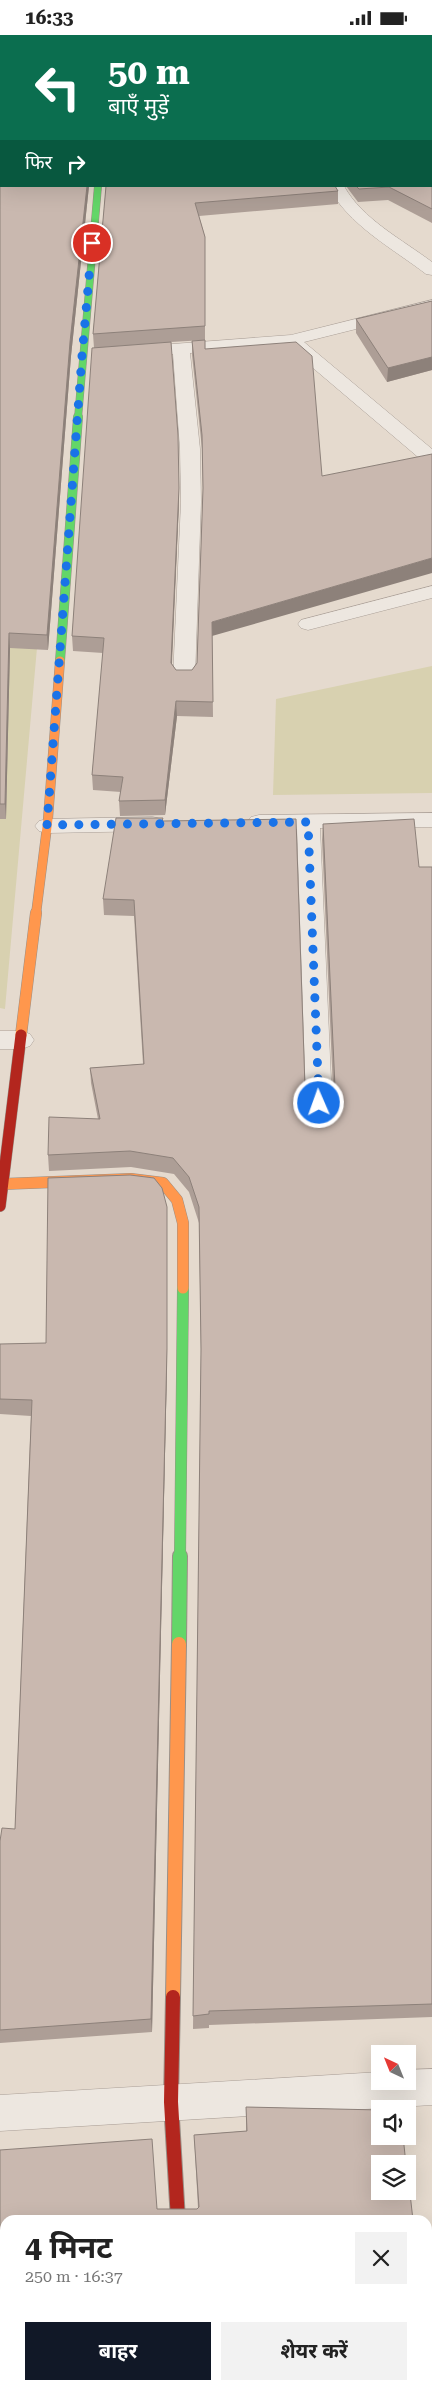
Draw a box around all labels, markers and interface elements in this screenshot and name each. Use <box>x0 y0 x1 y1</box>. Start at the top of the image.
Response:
text: 16:33 <box>25 6 74 29</box>
text: 50 m <box>108 52 190 93</box>
icon: left <box>25 55 90 120</box>
text: बाएँ मुड़ें <box>108 94 169 119</box>
icon: right <box>62 150 90 178</box>
text: फिर <box>25 151 52 174</box>
pin <box>71 222 113 264</box>
icon: arrive <box>78 229 106 257</box>
position arrow <box>292 1076 344 1128</box>
north arrow <box>371 2045 416 2090</box>
map controls <box>371 2045 416 2200</box>
button: sound <box>371 2100 416 2145</box>
button: layers <box>371 2155 416 2200</box>
text: 4 मिनट <box>25 2230 112 2265</box>
button: close <box>355 2232 407 2284</box>
text: 250 m · 16:37 <box>25 2267 123 2286</box>
button: बाहर <box>25 2322 211 2380</box>
button: शेयर करें <box>221 2322 407 2380</box>

